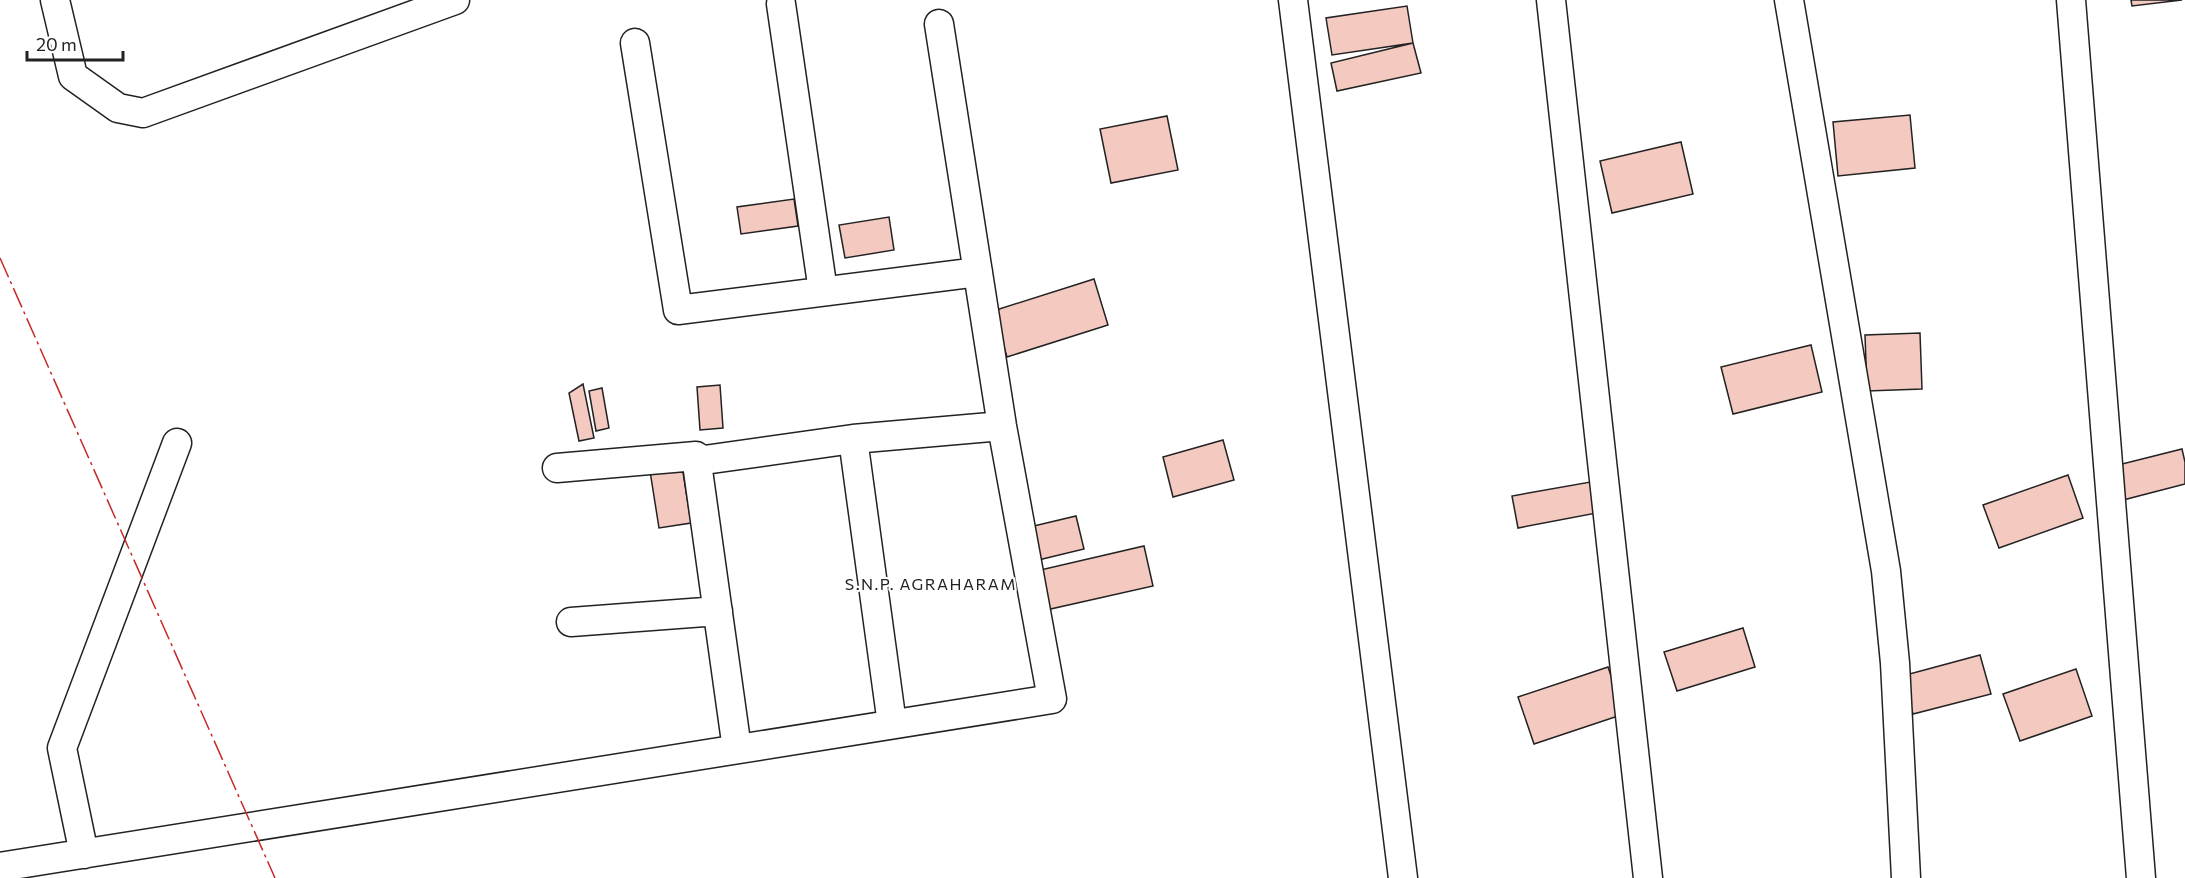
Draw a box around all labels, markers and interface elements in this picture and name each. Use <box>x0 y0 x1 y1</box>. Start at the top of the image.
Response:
scale bar <box>27 24 123 62</box>
text: 20 m <box>36 33 77 55</box>
district label: S.N.P. AGRAHARAM <box>845 574 1017 593</box>

